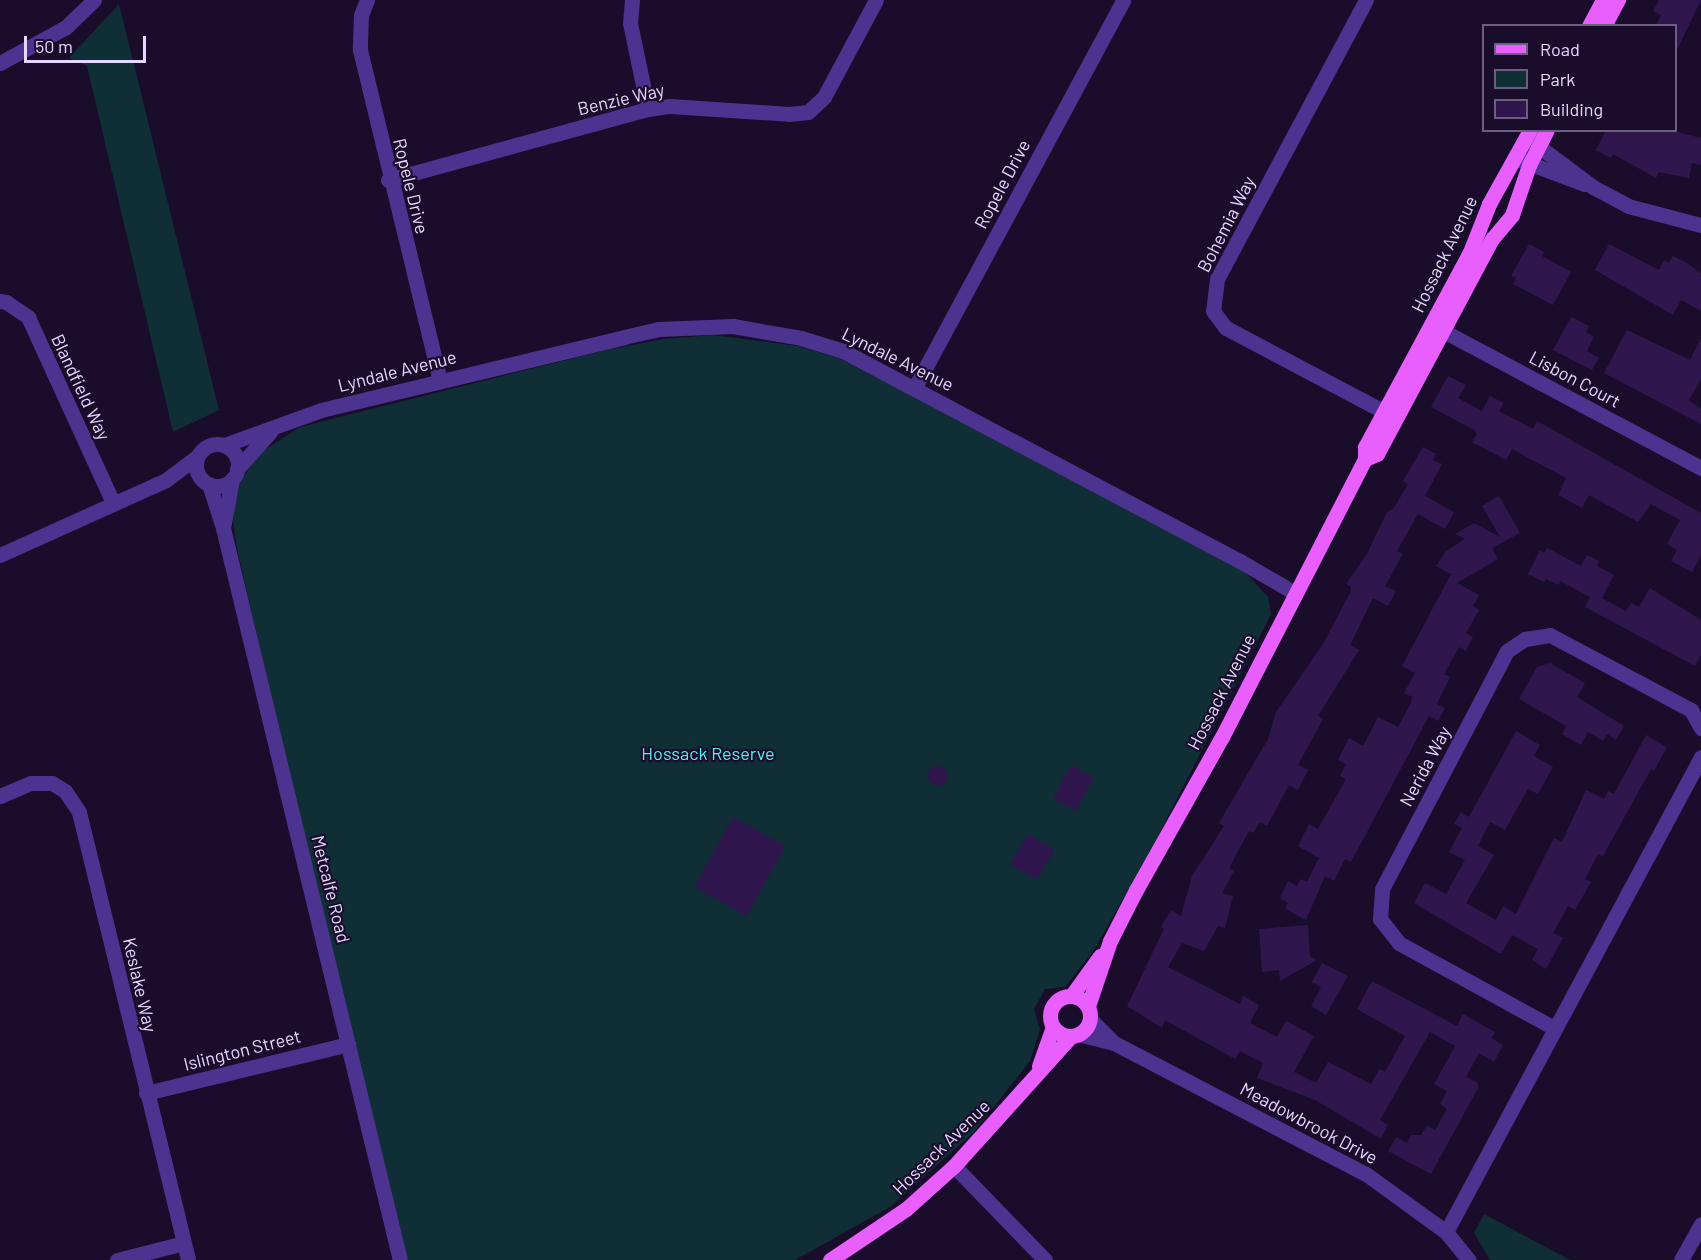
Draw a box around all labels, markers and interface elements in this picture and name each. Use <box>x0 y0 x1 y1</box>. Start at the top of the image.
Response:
scale bar <box>27 24 148 62</box>
legend <box>1482 24 1677 132</box>
text: 50 m <box>35 35 73 57</box>
text: Road <box>1540 38 1580 60</box>
text: Park <box>1540 68 1575 90</box>
street label: Benzie Way <box>575 78 667 120</box>
text: Building <box>1540 98 1603 120</box>
street label: Ropele Drive <box>389 136 433 236</box>
street label: Ropele Drive <box>970 136 1034 232</box>
street label: Bohemia Way <box>1193 172 1259 276</box>
street label: Hossack Avenue <box>1406 192 1482 316</box>
street label: Lyndale Avenue <box>839 323 957 395</box>
street label: Blandfield Way <box>47 331 115 443</box>
street label: Lyndale Avenue <box>335 346 459 396</box>
street label: Lisbon Court <box>1526 346 1624 412</box>
street label: Hossack Avenue <box>1183 631 1259 753</box>
street label: Nerida Way <box>1395 722 1455 810</box>
park label: Hossack Reserve <box>641 742 775 764</box>
street label: Metcalfe Road <box>307 833 355 945</box>
street label: Keslake Way <box>119 936 161 1034</box>
street label: Islington Street <box>181 1025 303 1075</box>
street label: Meadowbrook Drive <box>1237 1078 1381 1168</box>
street label: Hossack Avenue <box>888 1095 994 1199</box>

